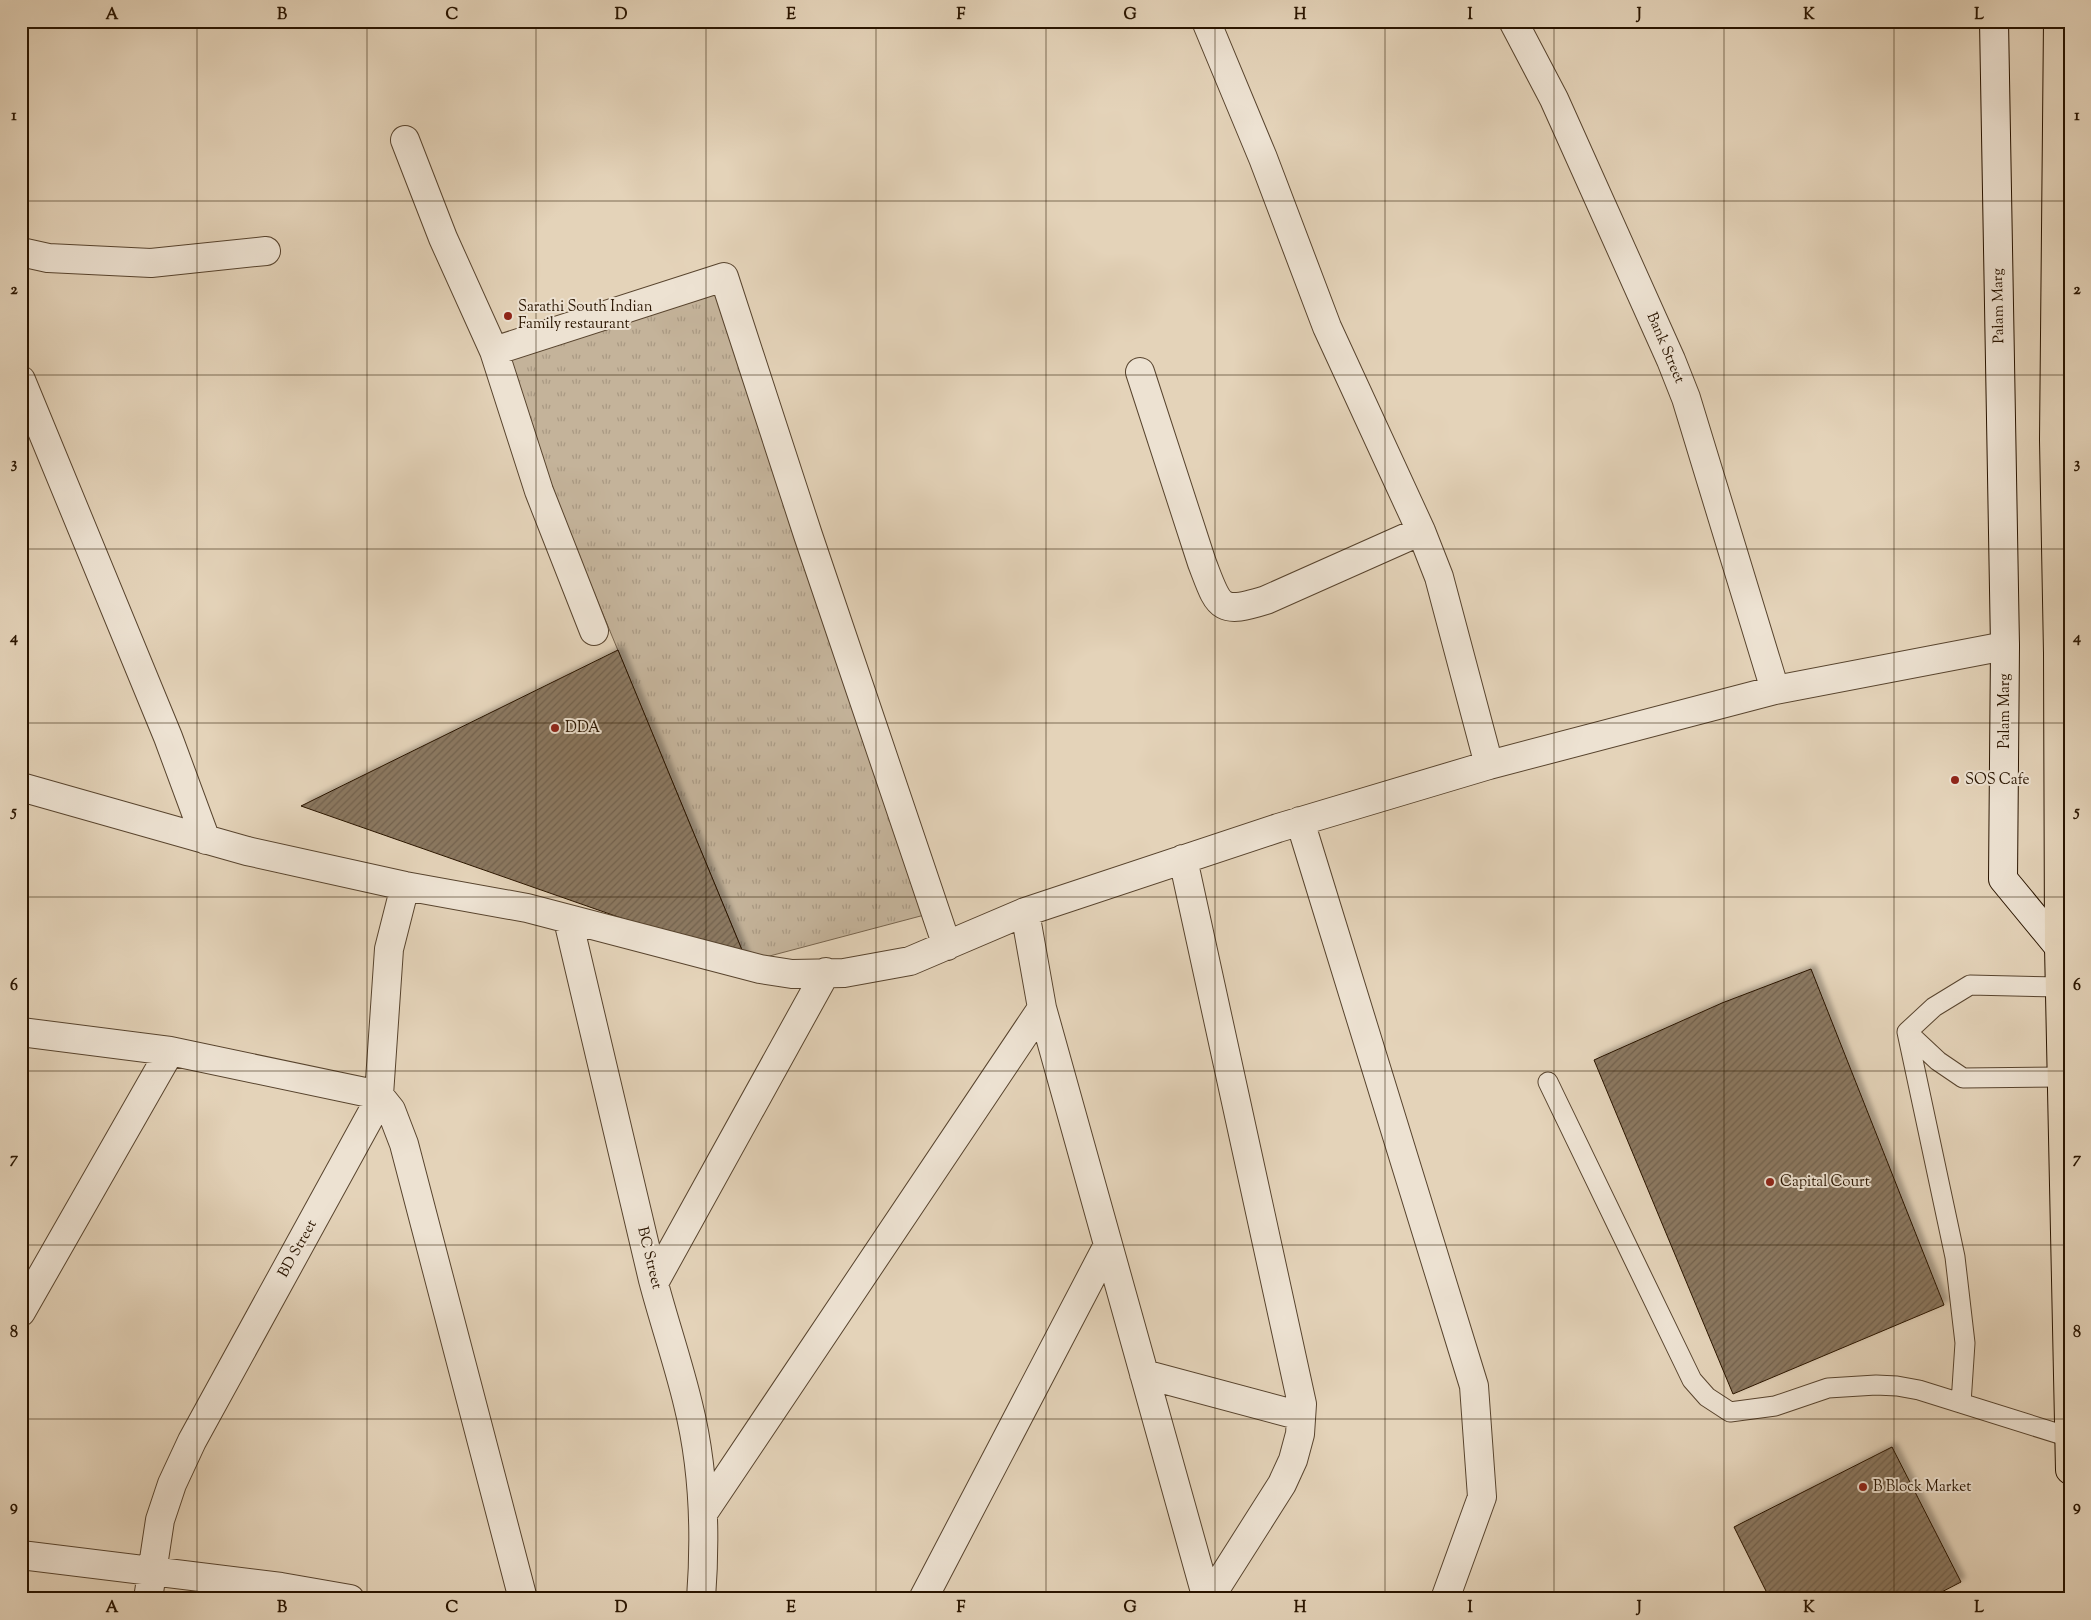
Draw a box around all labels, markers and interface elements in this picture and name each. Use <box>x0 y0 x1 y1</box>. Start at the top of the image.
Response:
text: A <box>106 4 119 27</box>
text: B <box>277 4 287 27</box>
text: C <box>446 4 459 27</box>
text: D <box>615 4 628 27</box>
text: E <box>786 4 796 27</box>
text: F <box>957 4 966 27</box>
text: G <box>1123 4 1137 27</box>
text: H <box>1294 4 1307 27</box>
text: I <box>1467 4 1473 27</box>
text: J <box>1635 4 1642 27</box>
text: K <box>1803 4 1815 27</box>
text: L <box>1974 4 1984 27</box>
text: 1 <box>11 105 17 128</box>
text: 1 <box>2074 105 2080 128</box>
street label: Palam Marg <box>1988 268 2010 344</box>
text: 2 <box>10 279 18 302</box>
text: 2 <box>2073 279 2081 302</box>
place label: Sarathi South Indian Family restaurant <box>518 297 653 335</box>
street label: Bank Street <box>1641 309 1689 387</box>
marker: Sarathi South Indian Family restaurant <box>502 310 514 322</box>
text: 3 <box>11 453 18 476</box>
text: 3 <box>2074 453 2081 476</box>
text: 4 <box>9 627 18 650</box>
text: 4 <box>2072 627 2081 650</box>
street label: Palam Marg <box>1995 673 2016 749</box>
place label: DDA <box>565 718 600 739</box>
marker: DDA <box>549 722 561 734</box>
place label: SOS Cafe <box>1965 770 2030 791</box>
marker: SOS Cafe <box>1949 774 1961 786</box>
text: 5 <box>9 801 17 824</box>
text: 5 <box>2072 801 2080 824</box>
text: 6 <box>10 975 18 998</box>
text: 6 <box>2073 975 2081 998</box>
text: 7 <box>10 1148 19 1171</box>
text: 7 <box>2073 1148 2082 1171</box>
place label: Capital Court <box>1780 1172 1870 1193</box>
marker: Capital Court <box>1764 1176 1776 1188</box>
street label: BD Street <box>273 1216 323 1282</box>
street label: BC Street <box>631 1225 667 1291</box>
text: 8 <box>10 1322 18 1345</box>
text: 8 <box>2073 1322 2081 1345</box>
place label: B Block Market <box>1873 1477 1971 1498</box>
marker: B Block Market <box>1857 1481 1869 1493</box>
text: 9 <box>10 1496 18 1519</box>
text: 9 <box>2073 1496 2081 1519</box>
text: A <box>106 1597 119 1620</box>
text: B <box>277 1597 287 1620</box>
text: C <box>446 1597 459 1620</box>
text: D <box>615 1597 628 1620</box>
text: E <box>786 1597 796 1620</box>
text: F <box>957 1597 966 1620</box>
text: G <box>1123 1597 1137 1620</box>
text: H <box>1294 1597 1307 1620</box>
text: I <box>1467 1597 1473 1620</box>
text: J <box>1635 1597 1642 1620</box>
text: K <box>1803 1597 1815 1620</box>
text: L <box>1974 1597 1984 1620</box>

